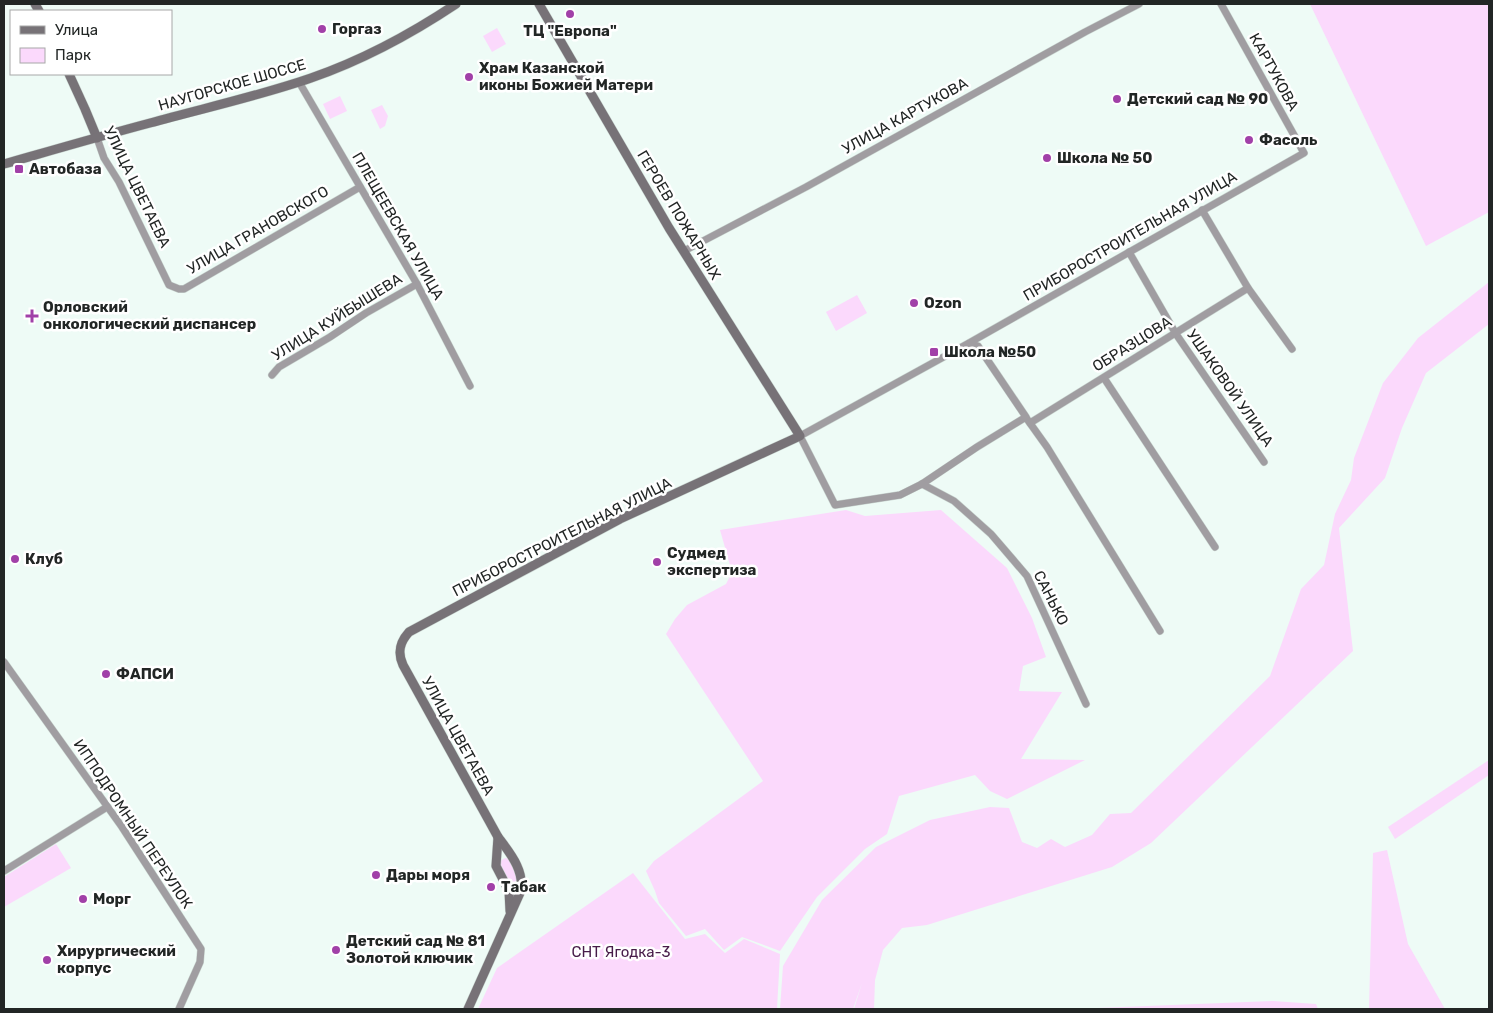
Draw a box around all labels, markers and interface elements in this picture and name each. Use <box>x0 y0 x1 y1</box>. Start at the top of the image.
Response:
marker: ТЦ "Европа" <box>564 8 576 20</box>
legend <box>10 10 172 75</box>
place label: Горгаз <box>332 20 382 38</box>
text: Улица <box>55 21 98 39</box>
place label: ТЦ "Европа" <box>523 22 617 40</box>
marker: Горгаз <box>316 23 328 35</box>
street label: КАРТУКОВА <box>1245 30 1303 114</box>
text: Парк <box>55 46 91 64</box>
street label: НАУГОРСКОЕ ШОССЕ <box>156 55 308 115</box>
place label: Храм Казанской иконы Божией Матери <box>479 59 653 94</box>
marker: Храм Казанской иконы Божией Матери <box>463 71 475 83</box>
street label: УЛИЦА КАРТУКОВА <box>839 74 971 158</box>
place label: Детский сад № 90 <box>1127 90 1268 108</box>
marker: Детский сад № 90 <box>1111 93 1123 105</box>
street label: УЛИЦА ЦВЕТАЕВА <box>100 123 174 251</box>
place label: Фасоль <box>1259 131 1318 149</box>
marker: Фасоль <box>1243 134 1255 146</box>
street label: ГЕРОЕВ ПОЖАРНЫХ <box>633 147 725 283</box>
street label: ПЛЕЩЕЕВСКАЯ УЛИЦА <box>348 149 448 303</box>
place label: Школа № 50 <box>1057 149 1152 167</box>
marker: Школа № 50 <box>1041 152 1053 164</box>
place label: Автобаза <box>29 160 102 178</box>
marker: Автобаза <box>13 163 25 175</box>
street label: ПРИБОРОСТРОИТЕЛЬНАЯ УЛИЦА <box>1020 167 1240 305</box>
street label: УЛИЦА ГРАНОВСКОГО <box>184 182 332 278</box>
street label: УЛИЦА КУЙБЫШЕВА <box>269 270 405 364</box>
place label: Ozon <box>924 294 962 312</box>
marker: Ozon <box>908 297 920 309</box>
place label: Орловский онкологический диспансер <box>43 298 256 333</box>
marker: Орловский онкологический диспансер <box>25 309 39 323</box>
street label: ОБРАЗЦОВА <box>1089 313 1175 375</box>
street label: УШАКОВОЙ УЛИЦА <box>1183 326 1277 450</box>
place label: Школа №50 <box>944 343 1036 361</box>
marker: Школа №50 <box>928 346 940 358</box>
street label: ПРИБОРОСТРОИТЕЛЬНАЯ УЛИЦА <box>449 474 675 600</box>
place label: Судмед экспертиза <box>667 544 757 579</box>
place label: Клуб <box>25 550 63 568</box>
marker: Клуб <box>9 553 21 565</box>
marker: Судмед экспертиза <box>651 556 663 568</box>
street label: САНЬКО <box>1030 568 1072 628</box>
place label: ФАПСИ <box>116 665 174 683</box>
marker: ФАПСИ <box>100 668 112 680</box>
street label: УЛИЦА ЦВЕТАЕВА <box>418 674 498 798</box>
street label: ИППОДРОМНЫЙ ПЕРЕУЛОК <box>70 736 197 912</box>
place label: Дары моря <box>386 866 470 884</box>
marker: Дары моря <box>370 869 382 881</box>
place label: Табак <box>501 878 546 896</box>
marker: Табак <box>485 881 497 893</box>
place label: Морг <box>93 890 131 908</box>
marker: Морг <box>77 893 89 905</box>
place label: Детский сад № 81 Золотой ключик <box>346 932 485 967</box>
place label: Хирургический корпус <box>57 942 176 977</box>
park label: СНТ Ягодка-3 <box>571 943 671 961</box>
marker: Детский сад № 81 Золотой ключик <box>330 944 342 956</box>
marker: Хирургический корпус <box>41 954 53 966</box>

